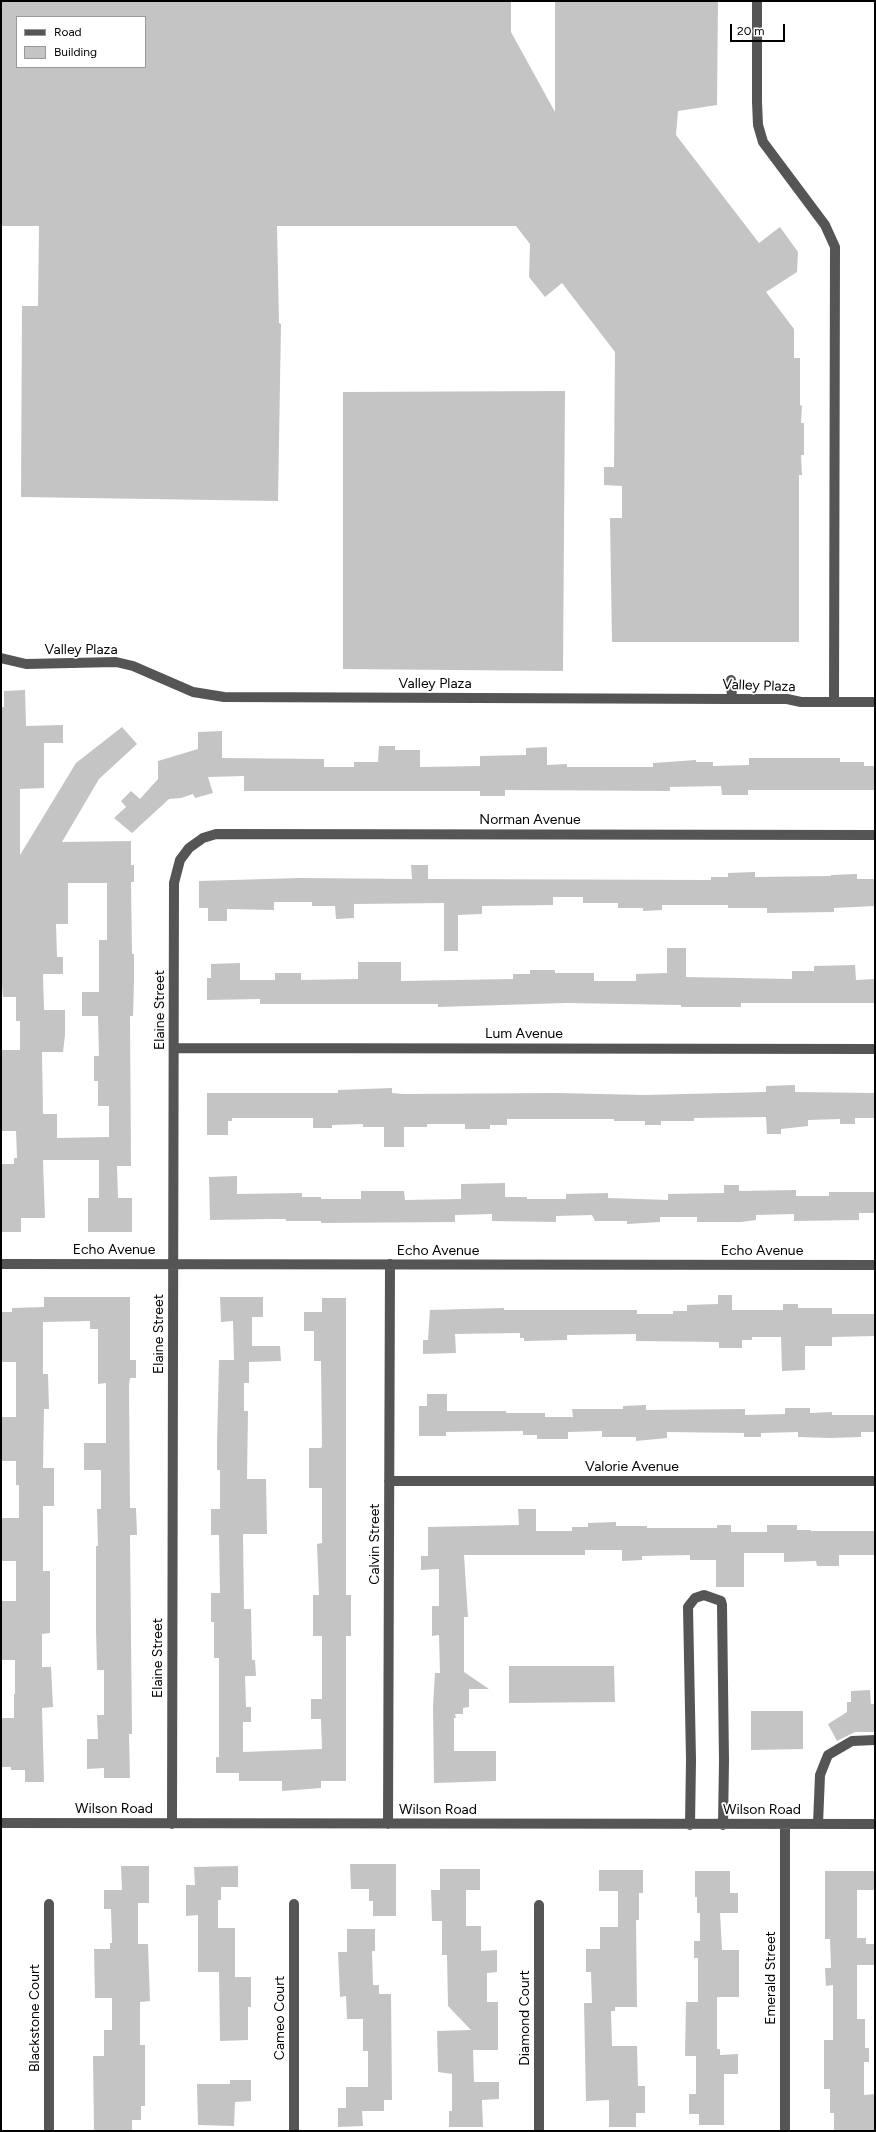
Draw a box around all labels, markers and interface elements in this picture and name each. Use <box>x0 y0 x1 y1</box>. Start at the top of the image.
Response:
legend <box>16 16 146 68</box>
scale bar <box>732 16 787 42</box>
text: 20 m <box>737 24 765 38</box>
text: Road <box>54 25 82 39</box>
text: Building <box>54 45 97 59</box>
street label: Valley Plaza <box>44 642 118 658</box>
street label: Valley Plaza <box>398 676 472 692</box>
street label: Valley Plaza <box>722 676 796 696</box>
street label: Norman Avenue <box>479 812 581 828</box>
street label: Elaine Street <box>152 970 168 1050</box>
street label: Lum Avenue <box>485 1026 563 1042</box>
street label: Echo Avenue <box>73 1242 155 1258</box>
street label: Echo Avenue <box>397 1243 479 1259</box>
street label: Echo Avenue <box>721 1243 803 1259</box>
street label: Elaine Street <box>151 1294 167 1374</box>
street label: Valorie Avenue <box>585 1459 679 1475</box>
street label: Calvin Street <box>367 1503 383 1585</box>
street label: Elaine Street <box>150 1618 166 1698</box>
street label: Wilson Road <box>75 1801 153 1817</box>
street label: Wilson Road <box>399 1802 477 1818</box>
street label: Wilson Road <box>723 1802 801 1818</box>
street label: Emerald Street <box>763 1931 779 2025</box>
street label: Blackstone Court <box>27 1964 43 2072</box>
street label: Diamond Court <box>517 1970 533 2066</box>
street label: Cameo Court <box>272 1976 288 2060</box>

